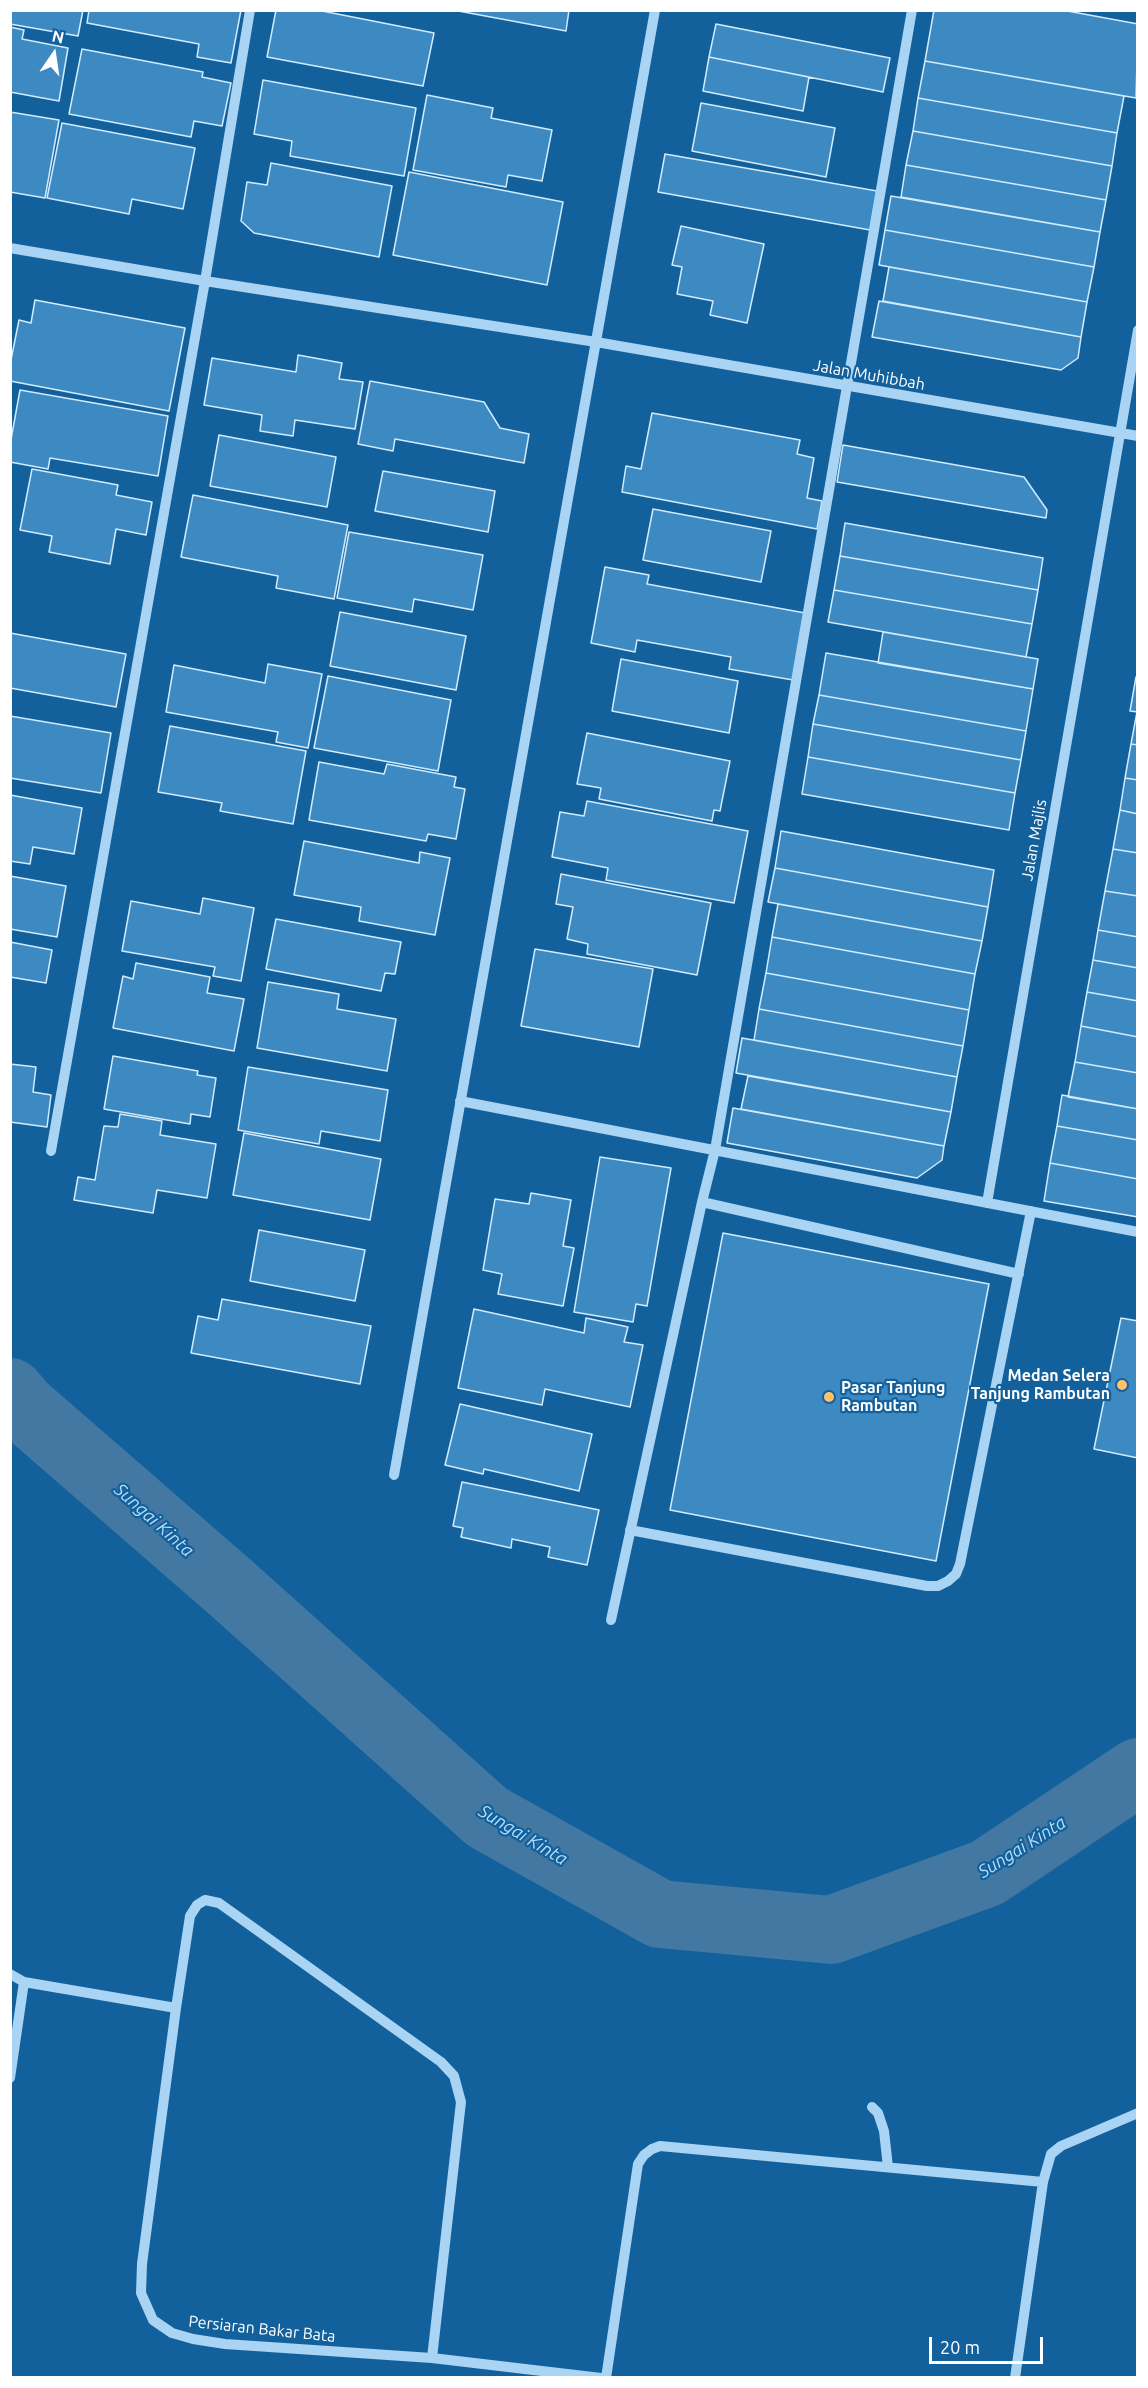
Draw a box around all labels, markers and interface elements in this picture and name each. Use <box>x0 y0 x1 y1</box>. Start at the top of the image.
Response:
north arrow <box>24 24 84 84</box>
text: N <box>50 26 66 47</box>
street label: Jalan Muhibbah <box>811 356 927 394</box>
street label: Jalan Majlis <box>1017 798 1051 882</box>
place label: Medan Selera Tanjung Rambutan <box>971 1366 1110 1404</box>
place label: Pasar Tanjung Rambutan <box>841 1378 945 1416</box>
marker: Medan Selera Tanjung Rambutan <box>1115 1378 1129 1392</box>
marker: Pasar Tanjung Rambutan <box>822 1390 836 1404</box>
water label: Sungai Kinta <box>110 1479 198 1561</box>
water label: Sungai Kinta <box>475 1800 571 1870</box>
water label: Sungai Kinta <box>974 1812 1070 1882</box>
street label: Persiaran Bakar Bata <box>188 2312 336 2346</box>
scale bar <box>932 2325 1046 2363</box>
text: 20 m <box>940 2337 980 2357</box>

